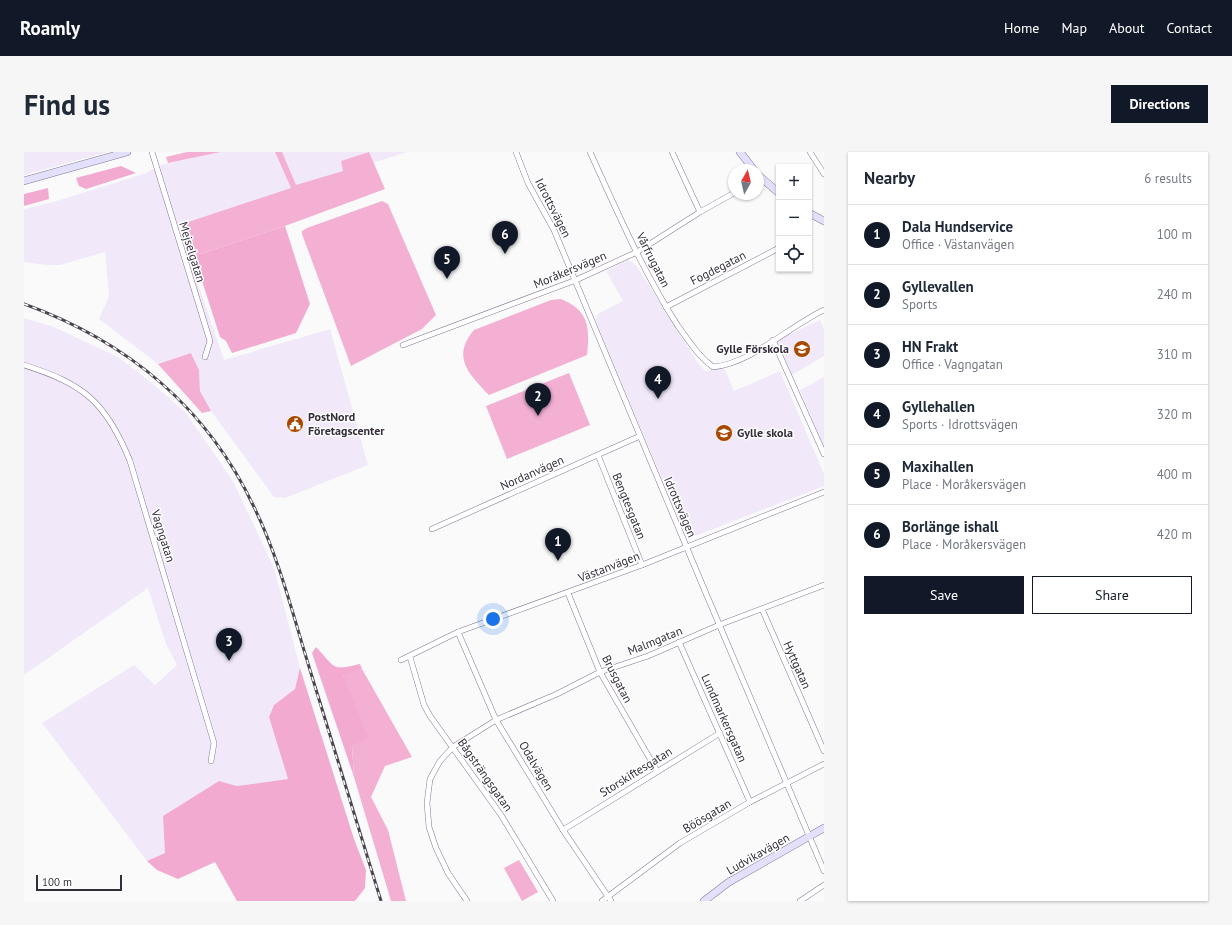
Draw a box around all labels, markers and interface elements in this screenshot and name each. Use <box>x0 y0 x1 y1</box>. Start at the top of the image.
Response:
text: Roamly <box>20 16 80 40</box>
text: Home <box>1004 19 1039 37</box>
text: Map <box>1061 19 1087 37</box>
text: About <box>1109 19 1145 37</box>
text: Contact <box>1167 19 1212 37</box>
button: Directions <box>1111 85 1208 123</box>
text: Find us <box>24 86 110 123</box>
north arrow <box>728 164 764 200</box>
map controls <box>776 164 812 272</box>
button: + <box>776 164 812 200</box>
text: Nearby <box>864 167 915 189</box>
text: 6 results <box>1144 170 1192 187</box>
street label: Idrottsvägen <box>532 176 575 240</box>
button: − <box>776 200 812 236</box>
text: Dala Hundservice <box>902 217 1013 236</box>
street label: Mejselgatan <box>176 220 209 284</box>
pin: 6 <box>492 221 518 254</box>
text: 1 <box>873 226 881 243</box>
text: 100 m <box>1157 226 1192 243</box>
street label: Vårfrugatan <box>633 229 674 290</box>
button: locate <box>776 236 812 272</box>
text: Office · Västanvägen <box>902 236 1014 253</box>
pin: 5 <box>434 246 460 279</box>
street label: Moråkersvägen <box>531 247 608 292</box>
street label: Fogdegatan <box>687 247 748 288</box>
text: Gyllevallen <box>902 277 974 296</box>
text: 2 <box>873 286 881 303</box>
text: 240 m <box>1157 286 1192 303</box>
text: Sports <box>902 296 938 313</box>
text: HN Frakt <box>902 337 958 356</box>
school or university icon: Gylle Förskola <box>792 339 812 359</box>
place label: Gylle Förskola <box>716 341 789 356</box>
text: 3 <box>873 346 881 363</box>
text: 310 m <box>1157 346 1192 363</box>
text: Office · Vagngatan <box>902 356 1003 373</box>
pin: 4 <box>645 366 671 399</box>
pin: 2 <box>525 383 551 416</box>
text: Gyllehallen <box>902 397 975 416</box>
text: 4 <box>873 406 881 423</box>
text: 320 m <box>1157 406 1192 423</box>
place label: PostNord Företagscenter <box>308 409 385 438</box>
public building icon: PostNord Företagscenter <box>285 414 305 434</box>
text: Sports · Idrottsvägen <box>902 416 1018 433</box>
school or university icon: Gylle skola <box>714 423 734 443</box>
place label: Gylle skola <box>737 425 793 440</box>
street label: Nordanvägen <box>497 452 566 493</box>
text: Maxihallen <box>902 457 974 476</box>
text: 5 <box>873 466 881 483</box>
text: 400 m <box>1157 466 1192 483</box>
street label: Bengtesgatan <box>609 470 650 541</box>
street label: Idrottsvägen <box>661 474 700 539</box>
text: Place · Moråkersvägen <box>902 476 1026 493</box>
street label: Vagngatan <box>148 507 179 564</box>
text: Borlänge ishall <box>902 517 998 536</box>
text: 6 <box>873 526 881 543</box>
text: 420 m <box>1157 526 1192 543</box>
pin: 1 <box>545 528 571 561</box>
text: Place · Moråkersvägen <box>902 536 1026 553</box>
street label: Västanvägen <box>575 548 642 585</box>
button: Save <box>864 576 1024 614</box>
button: Share <box>1032 576 1192 614</box>
your location <box>483 609 503 629</box>
street label: Malmgatan <box>625 623 684 658</box>
pin: 3 <box>216 628 242 661</box>
street label: Hyttgatan <box>780 639 815 691</box>
street label: Brusgatan <box>599 652 636 705</box>
street label: Lundmarkersgatan <box>698 671 751 764</box>
street label: Bågsträngsgatan <box>455 735 516 814</box>
street label: Odalvägen <box>516 738 557 793</box>
street label: Storskiftesgatan <box>597 743 675 800</box>
street label: Böösgatan <box>680 795 734 836</box>
street label: Ludvikavägen <box>723 829 792 878</box>
scale bar <box>36 873 122 892</box>
text: 100 m <box>42 875 72 889</box>

